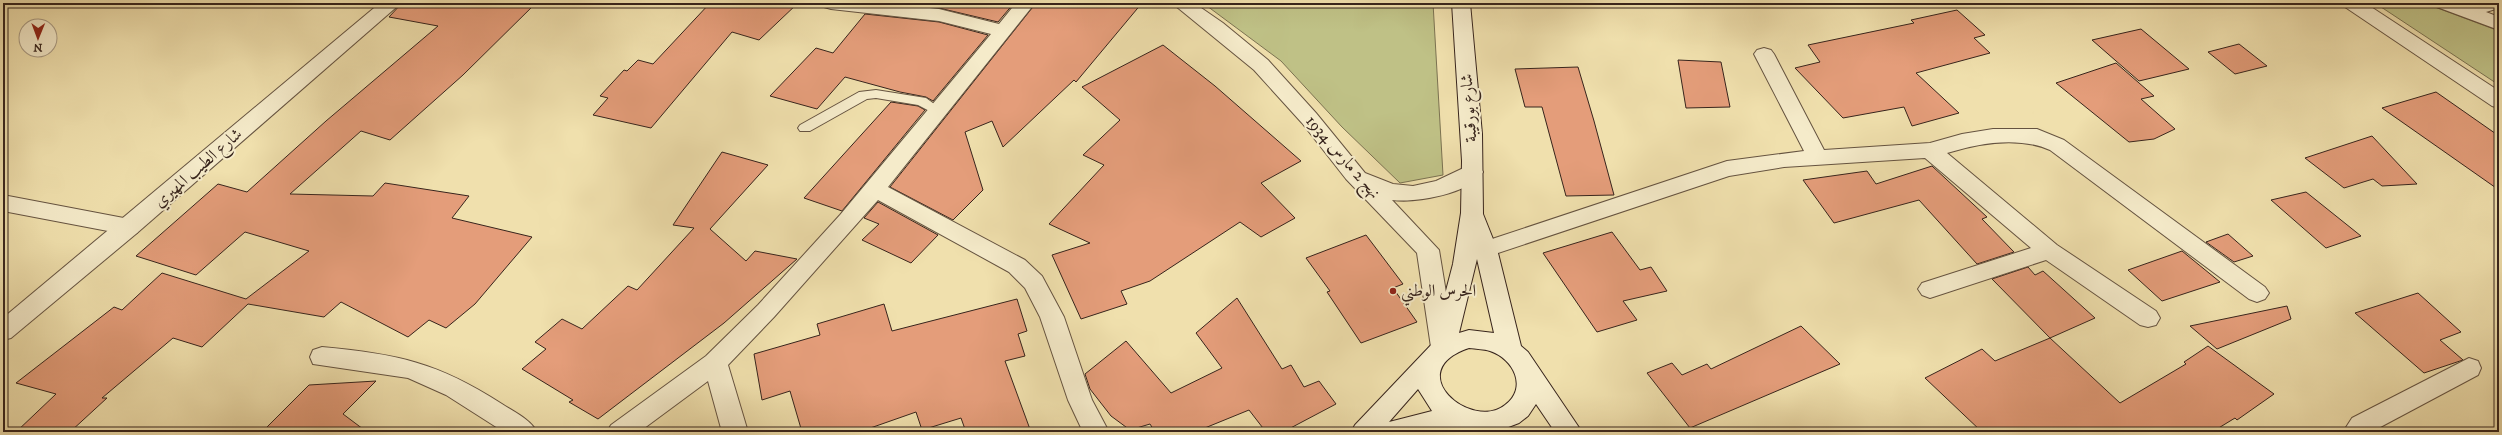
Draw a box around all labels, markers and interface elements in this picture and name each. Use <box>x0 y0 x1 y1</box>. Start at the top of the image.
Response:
north arrow <box>18 18 58 58</box>
text: N <box>33 40 42 54</box>
street label: شارع بورقيبة <box>1456 73 1484 143</box>
street label: نهج 2 مارس 1934 <box>1298 110 1385 206</box>
street label: شارع الطيب المهيري <box>149 123 248 214</box>
place label: الحرس الوطني <box>1401 280 1477 306</box>
marker: الحرس الوطني <box>1388 286 1398 296</box>

